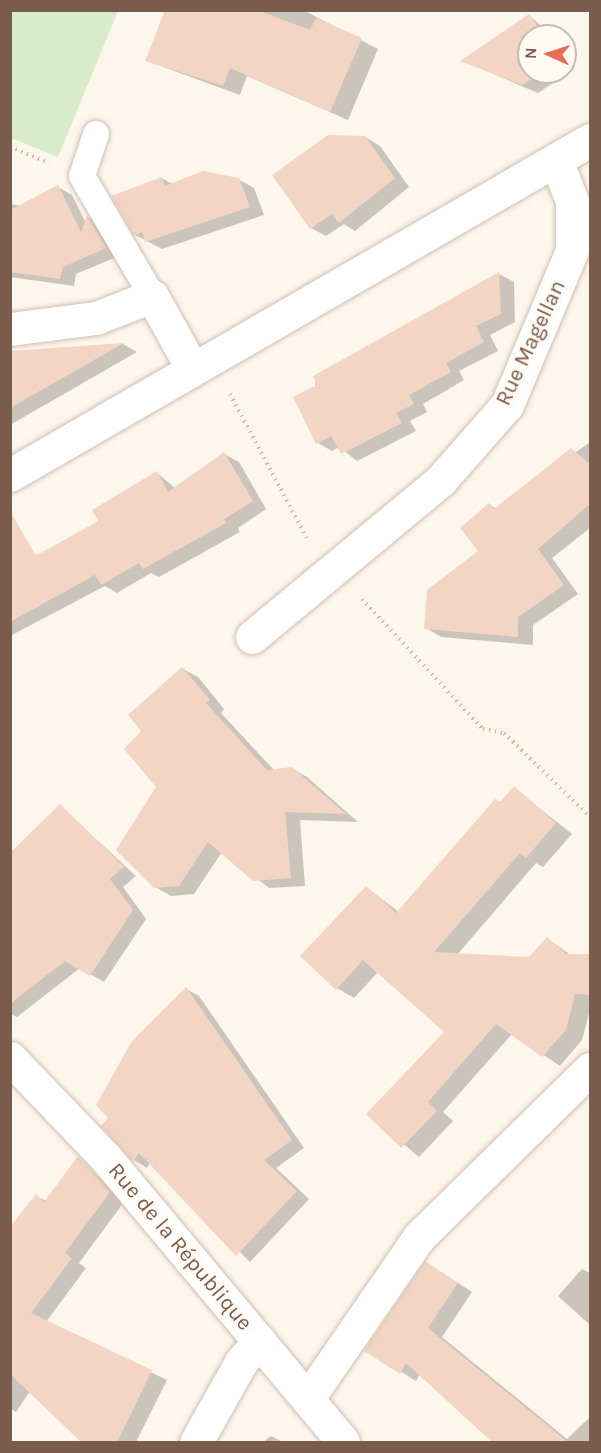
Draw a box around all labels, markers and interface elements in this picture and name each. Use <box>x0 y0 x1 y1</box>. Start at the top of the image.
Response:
north arrow <box>517 24 577 84</box>
text: N <box>521 47 540 59</box>
street label: Rue Magellan <box>490 276 572 410</box>
street label: Rue de la République <box>102 1158 258 1336</box>

